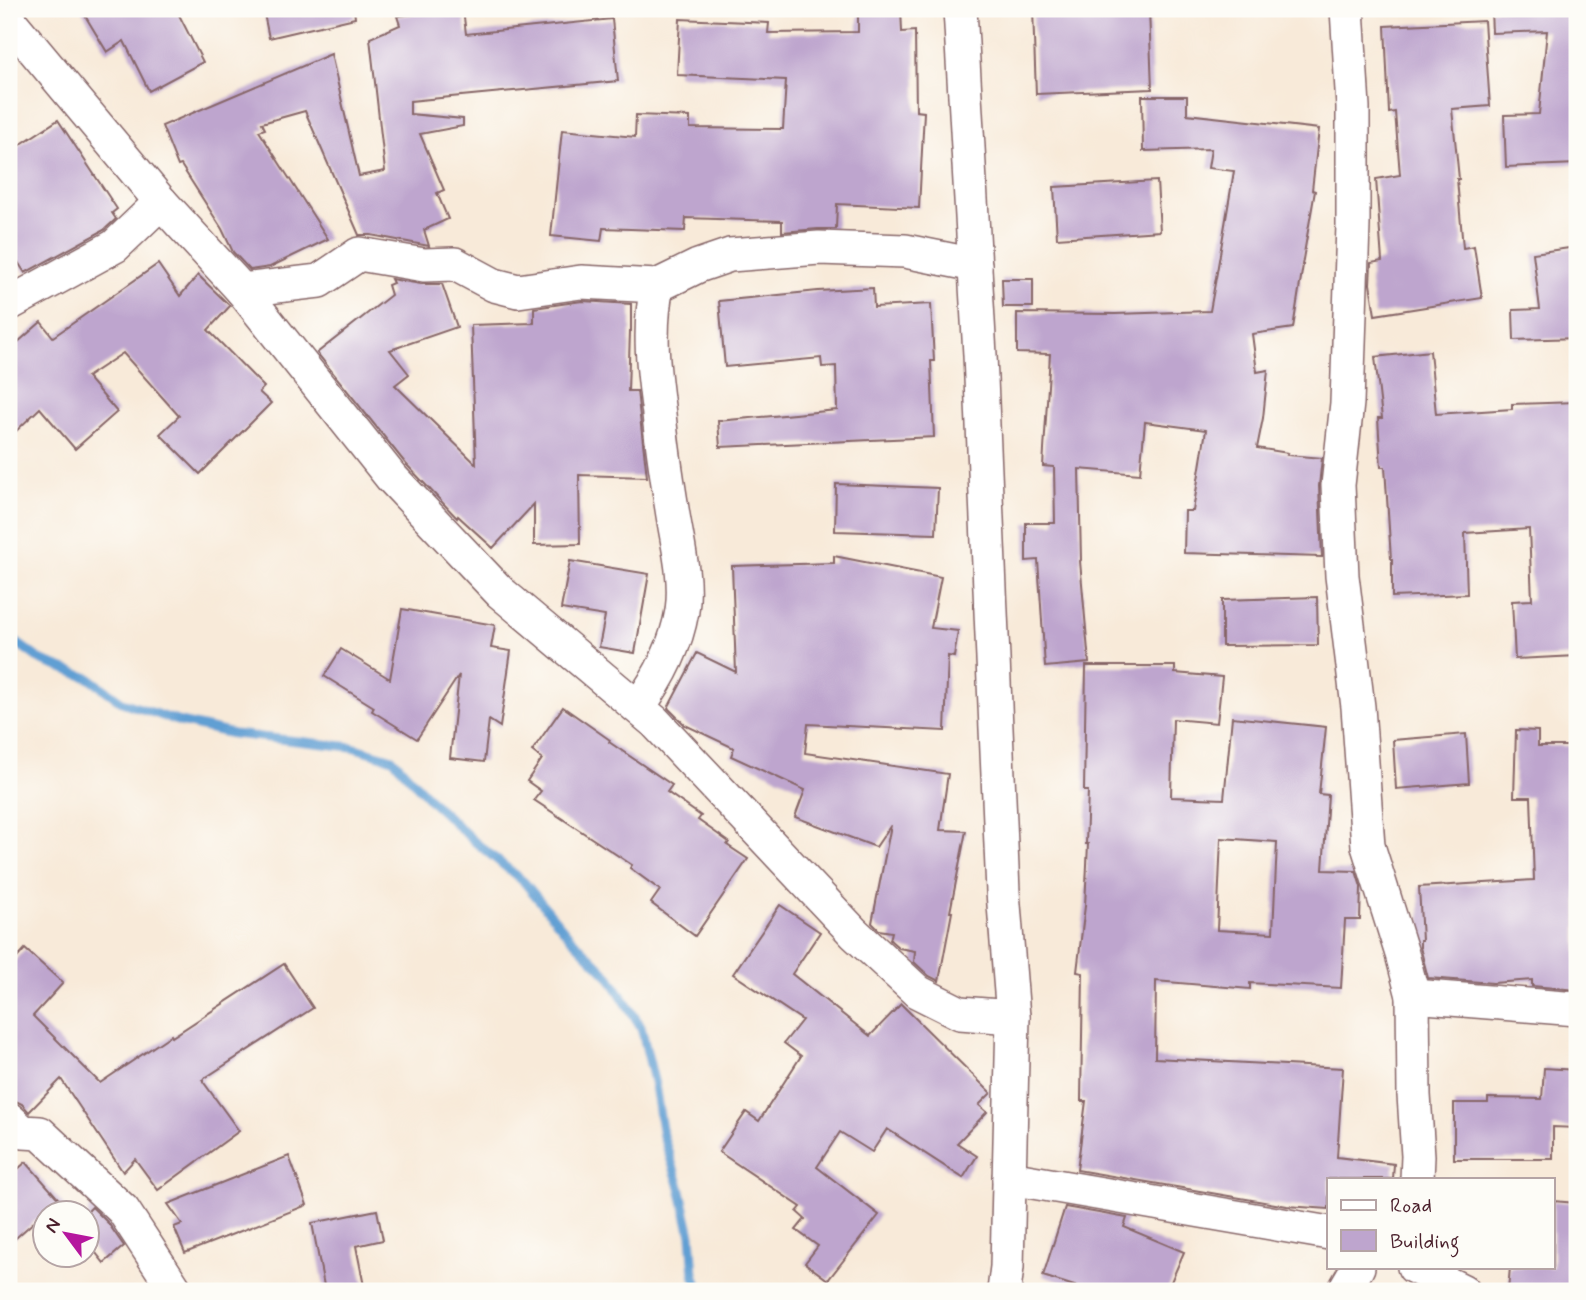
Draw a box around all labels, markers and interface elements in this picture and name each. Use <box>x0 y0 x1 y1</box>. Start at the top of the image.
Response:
legend <box>1327 1178 1554 1268</box>
text: Road <box>1390 1192 1432 1220</box>
north arrow <box>32 1198 102 1268</box>
text: N <box>39 1214 67 1238</box>
text: Building <box>1390 1228 1460 1258</box>

